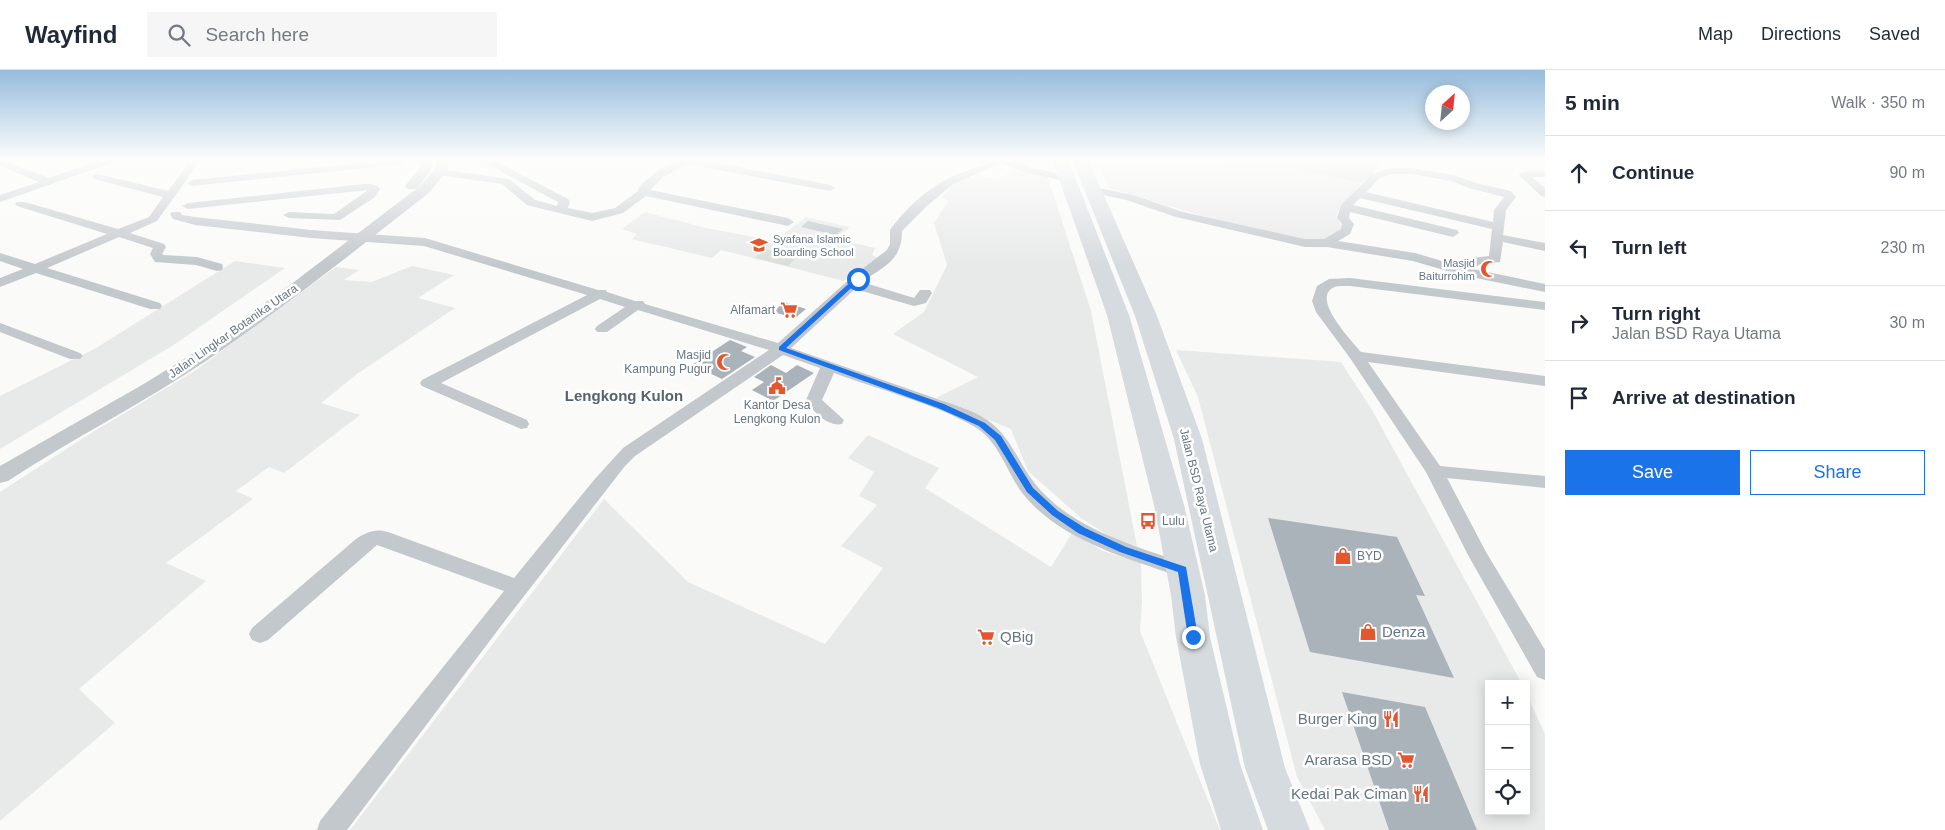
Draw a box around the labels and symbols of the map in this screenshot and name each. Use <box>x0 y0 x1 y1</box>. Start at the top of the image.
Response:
north arrow <box>1425 85 1470 130</box>
place label: Syafana Islamic Boarding School <box>773 233 854 258</box>
school or university icon: Syafana Islamic Boarding School <box>749 235 769 255</box>
place label: Masjid Baiturrohim <box>1419 257 1475 282</box>
mosque icon: Masjid Baiturrohim <box>1479 259 1499 279</box>
route start <box>847 268 870 291</box>
street label: Jalan Lingkar Botanika Utara <box>166 281 300 381</box>
supermarket icon: Alfamart <box>779 300 799 320</box>
place label: Alfamart <box>730 303 776 317</box>
place label: Masjid Kampung Pugur <box>624 348 711 376</box>
mosque icon: Masjid Kampung Pugur <box>715 352 735 372</box>
public building icon: Kantor Desa Lengkong Kulon <box>767 376 787 396</box>
district label: Lengkong Kulon <box>565 387 683 404</box>
place label: Kantor Desa Lengkong Kulon <box>734 398 820 426</box>
street label: Jalan BSD Raya Utama <box>1177 427 1221 553</box>
bus stop icon: Lulu <box>1138 511 1158 531</box>
place label: Lulu <box>1162 514 1185 528</box>
shop icon: BYD <box>1333 546 1353 566</box>
place label: BYD <box>1357 549 1382 563</box>
shop icon: Denza <box>1358 622 1378 642</box>
place label: Denza <box>1382 623 1426 640</box>
route end <box>1182 626 1205 649</box>
supermarket icon: QBig <box>976 627 996 647</box>
place label: QBig <box>1000 628 1033 645</box>
restaurant icon: Burger King <box>1381 709 1401 729</box>
place label: Burger King <box>1298 710 1377 727</box>
supermarket icon: Ararasa BSD <box>1396 750 1416 770</box>
place label: Ararasa BSD <box>1304 751 1392 768</box>
restaurant icon: Kedai Pak Ciman <box>1411 784 1431 804</box>
place label: Kedai Pak Ciman <box>1291 785 1407 802</box>

